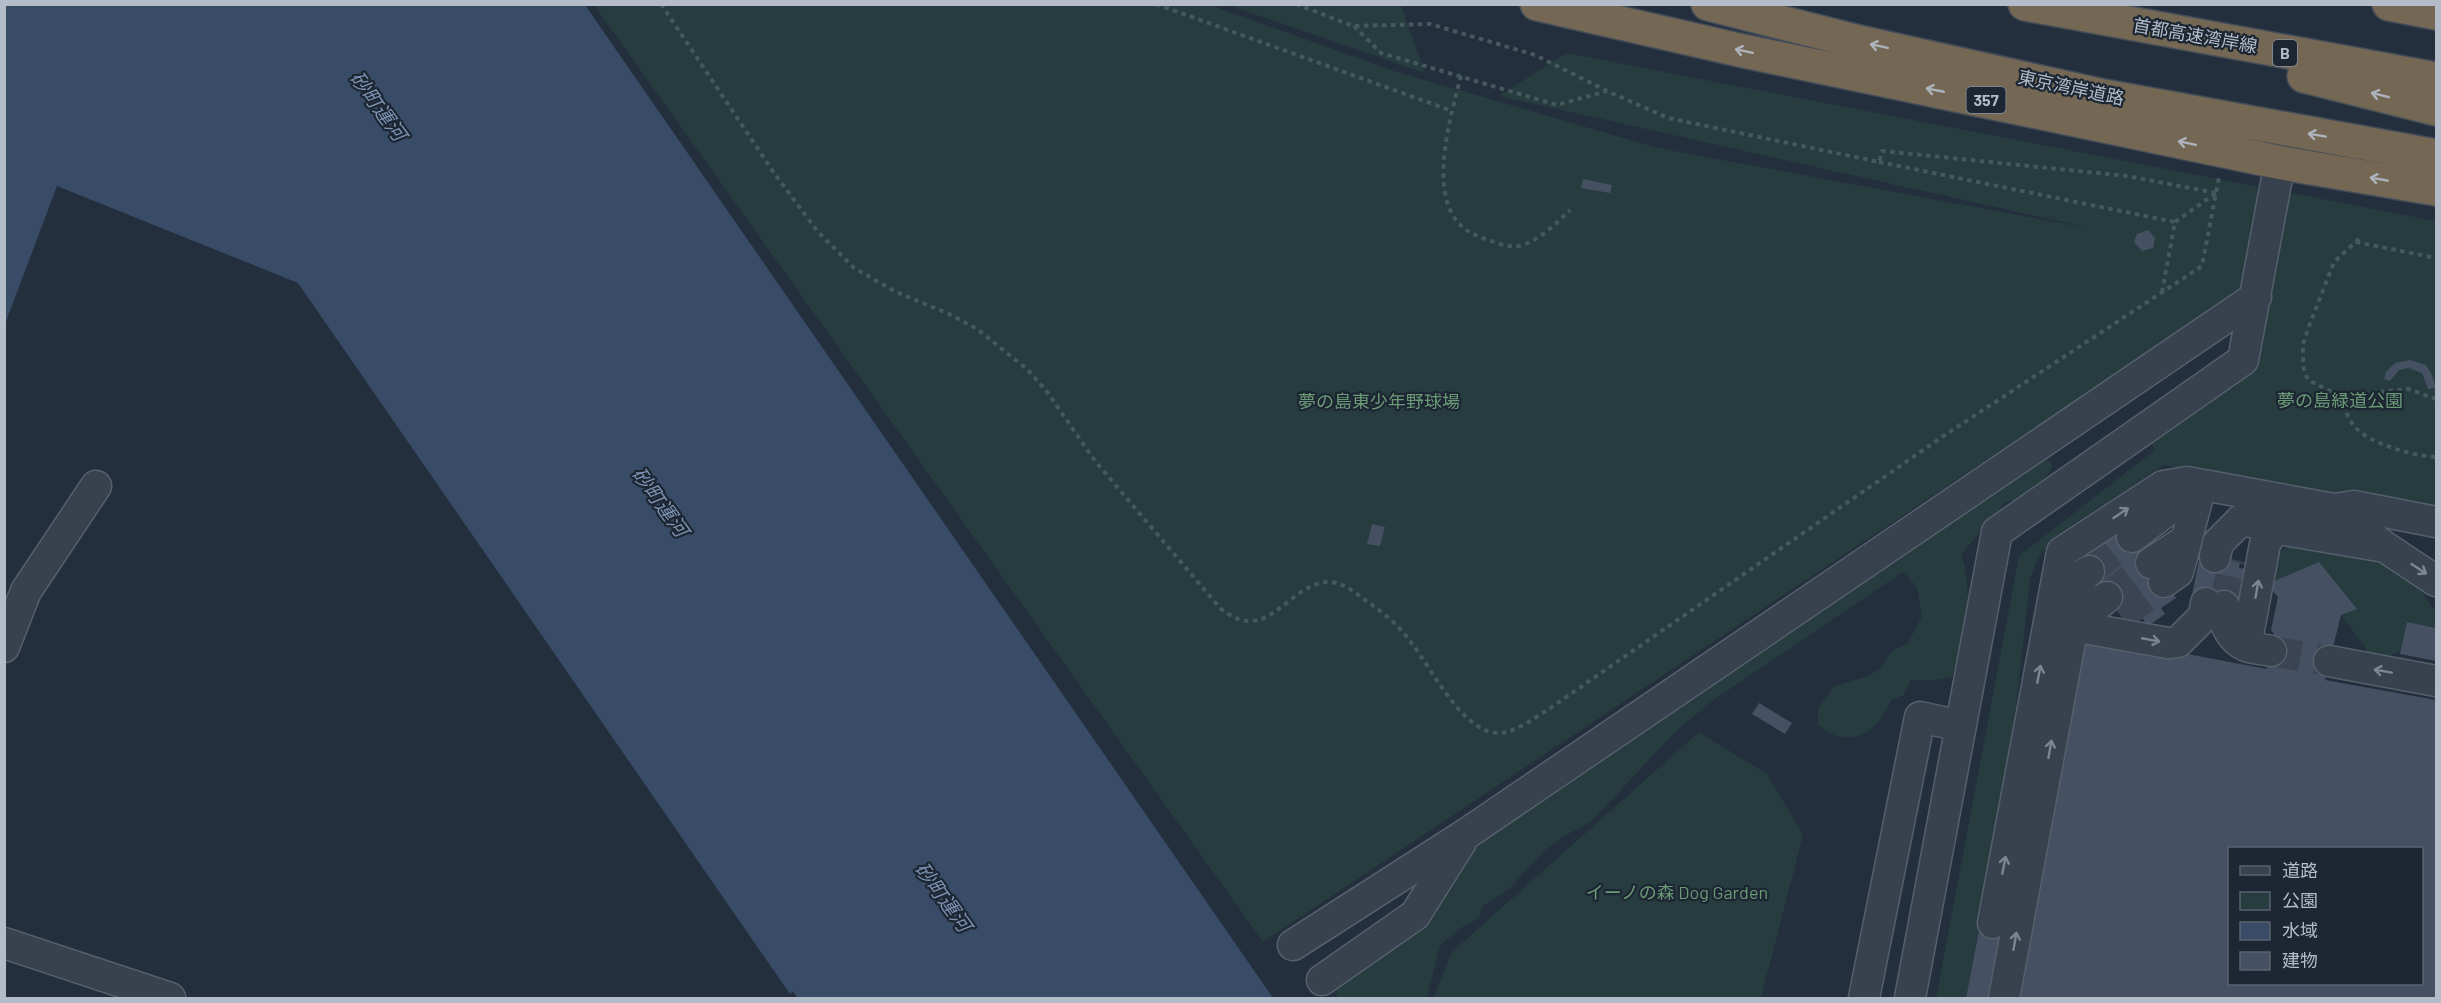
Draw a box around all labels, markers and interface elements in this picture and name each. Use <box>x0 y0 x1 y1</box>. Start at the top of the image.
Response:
street label: 首都高速湾岸線 <box>2131 13 2259 57</box>
one-way arrow <box>1870 40 1889 51</box>
road number: B <box>2273 40 2297 66</box>
one-way arrow <box>1734 45 1754 56</box>
street label: 東京湾岸道路 <box>2016 65 2126 109</box>
water label: 砂町運河 <box>346 66 414 148</box>
one-way arrow <box>1926 84 1945 95</box>
road number: 357 <box>1966 87 2006 113</box>
one-way arrow <box>2370 89 2389 101</box>
one-way arrow <box>2308 129 2327 140</box>
one-way arrow <box>2178 137 2197 149</box>
one-way arrow <box>2369 173 2389 184</box>
park label: 夢の島緑道公園 <box>2277 389 2403 411</box>
park label: 夢の島東少年野球場 <box>1298 390 1460 412</box>
water label: 砂町運河 <box>628 462 696 544</box>
one-way arrow <box>2113 506 2130 519</box>
one-way arrow <box>2410 564 2427 576</box>
one-way arrow <box>2252 579 2263 599</box>
one-way arrow <box>2141 635 2160 646</box>
one-way arrow <box>2034 664 2045 684</box>
one-way arrow <box>2373 665 2393 676</box>
one-way arrow <box>2045 740 2056 760</box>
legend <box>2228 847 2423 985</box>
one-way arrow <box>1999 856 2010 876</box>
water label: 砂町運河 <box>911 857 979 939</box>
text: 道路 <box>2282 859 2318 881</box>
park label: イーノの森 Dog Garden <box>1586 881 1768 903</box>
text: 公園 <box>2282 889 2318 911</box>
text: 水域 <box>2282 919 2318 941</box>
one-way arrow <box>2009 932 2020 951</box>
text: 建物 <box>2282 949 2318 971</box>

